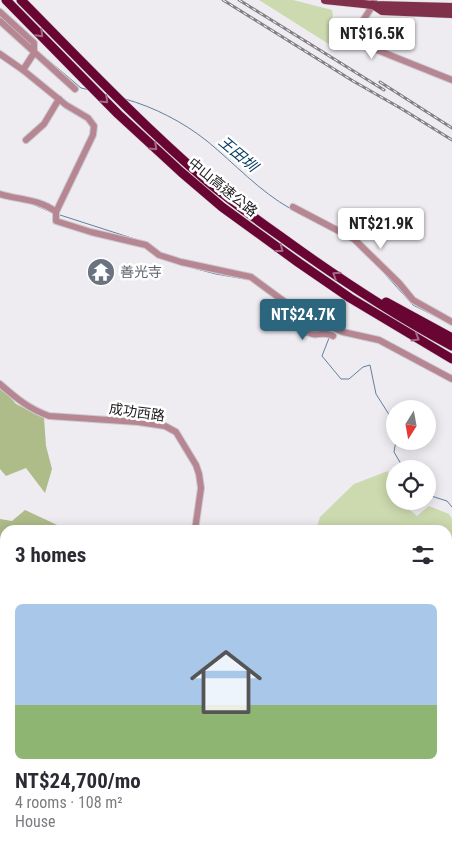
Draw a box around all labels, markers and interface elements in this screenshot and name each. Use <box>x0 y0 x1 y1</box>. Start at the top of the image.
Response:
pin: NT$16.5K <box>320 18 424 60</box>
text: NT$16.5K <box>340 24 404 43</box>
one-way arrow <box>34 29 43 38</box>
one-way arrow <box>99 94 108 103</box>
water label: 王田圳 <box>215 133 263 177</box>
one-way arrow <box>148 141 157 150</box>
street label: 中山高速公路 <box>185 154 261 220</box>
pin: NT$21.9K <box>329 208 433 250</box>
text: NT$21.9K <box>349 214 413 233</box>
one-way arrow <box>274 243 284 252</box>
temple icon: 善光寺 <box>86 257 116 287</box>
place label: 善光寺 <box>120 264 162 280</box>
one-way arrow <box>332 272 342 281</box>
pin: NT$24.7K <box>251 298 355 341</box>
text: NT$24.7K <box>271 305 335 324</box>
one-way arrow <box>410 332 419 342</box>
street label: 成功西路 <box>108 400 166 424</box>
north arrow <box>386 400 436 450</box>
map controls <box>386 400 436 510</box>
button: locate <box>386 460 436 510</box>
icon: filters <box>409 541 437 569</box>
text: 3 homes <box>15 543 86 567</box>
icon: home <box>181 637 271 727</box>
text: NT$24,700/mo <box>15 769 141 793</box>
text: 4 rooms · 108 m² <box>15 793 123 812</box>
text: House <box>15 812 55 831</box>

